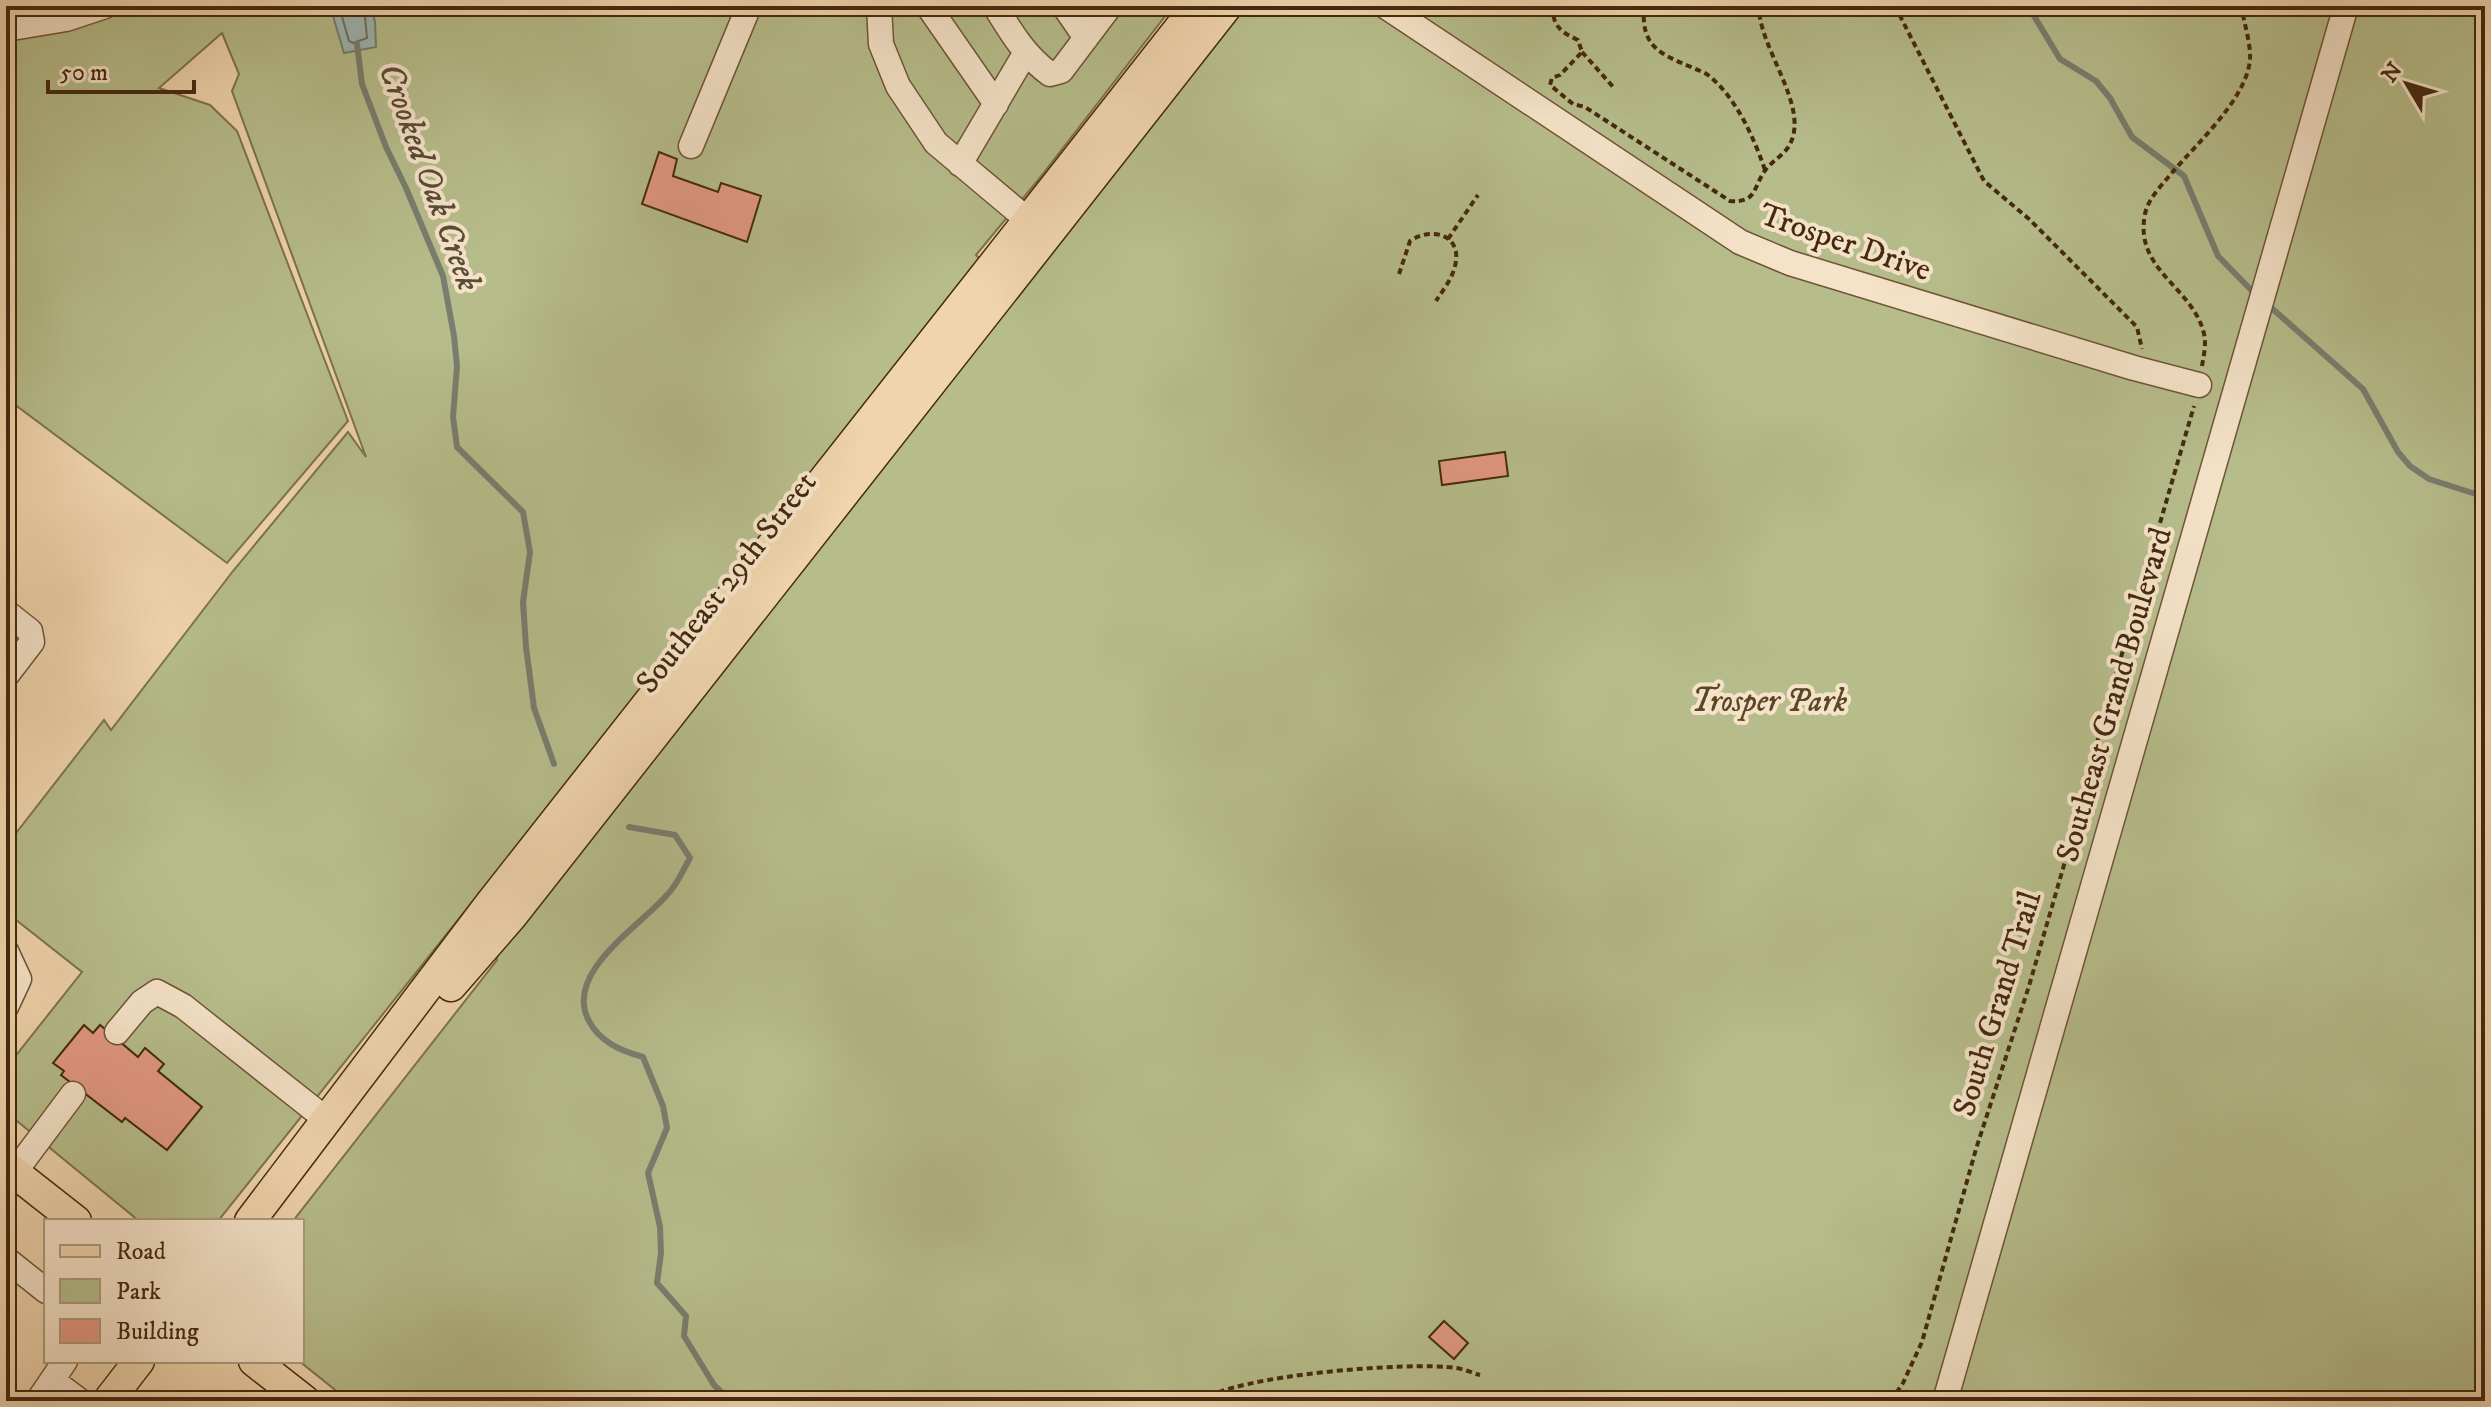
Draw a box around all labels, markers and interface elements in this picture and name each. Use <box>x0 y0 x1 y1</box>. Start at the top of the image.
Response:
scale bar <box>48 44 194 94</box>
north arrow <box>2367 44 2447 124</box>
text: N <box>2376 57 2409 88</box>
text: 50 m <box>60 58 108 88</box>
water label: Crooked Oak Creek <box>368 58 490 297</box>
street label: Trosper Drive <box>1754 195 1936 291</box>
street label: Southeast 29th Street <box>628 464 826 702</box>
street label: Southeast Grand Boulevard <box>2048 523 2182 867</box>
park label: Trosper Park <box>1691 682 1848 722</box>
street label: South Grand Trail <box>1945 886 2051 1121</box>
legend <box>44 1219 304 1363</box>
text: Road <box>116 1237 166 1267</box>
text: Park <box>116 1277 161 1307</box>
text: Building <box>116 1317 199 1347</box>

